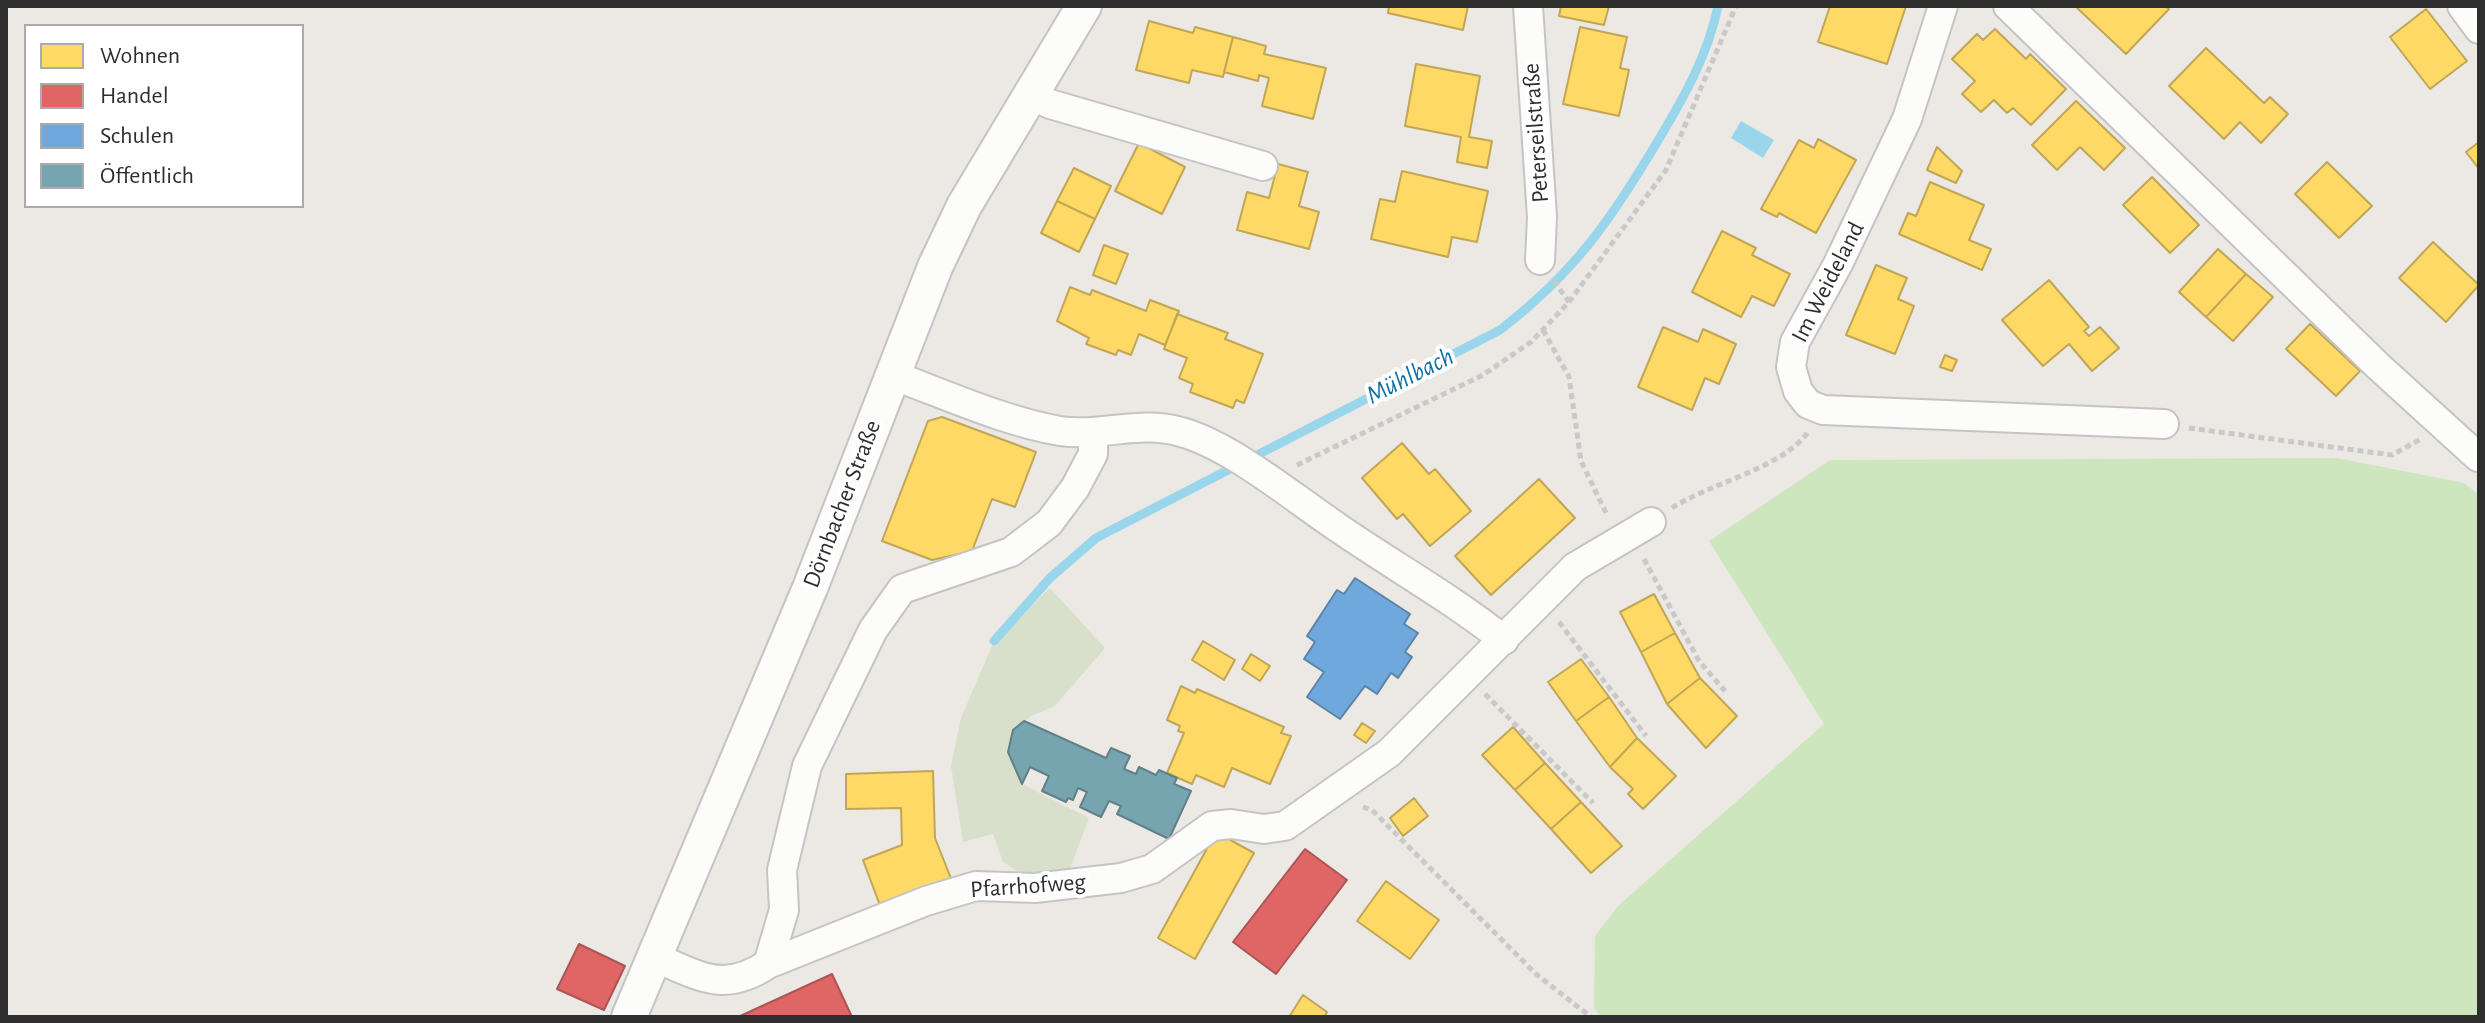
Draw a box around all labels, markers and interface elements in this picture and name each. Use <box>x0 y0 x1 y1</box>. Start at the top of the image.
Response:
legend <box>24 24 304 208</box>
text: Wohnen <box>100 44 180 68</box>
street label: Peterseilstraße <box>1517 62 1555 204</box>
text: Handel <box>100 84 169 108</box>
text: Schulen <box>100 124 174 148</box>
text: Öffentlich <box>100 164 194 188</box>
street label: Im Weideland <box>1785 217 1871 347</box>
water label: Mühlbach <box>1361 341 1459 411</box>
street label: Dörnbacher Straße <box>797 416 887 592</box>
street label: Pfarrhofweg <box>969 868 1087 904</box>

